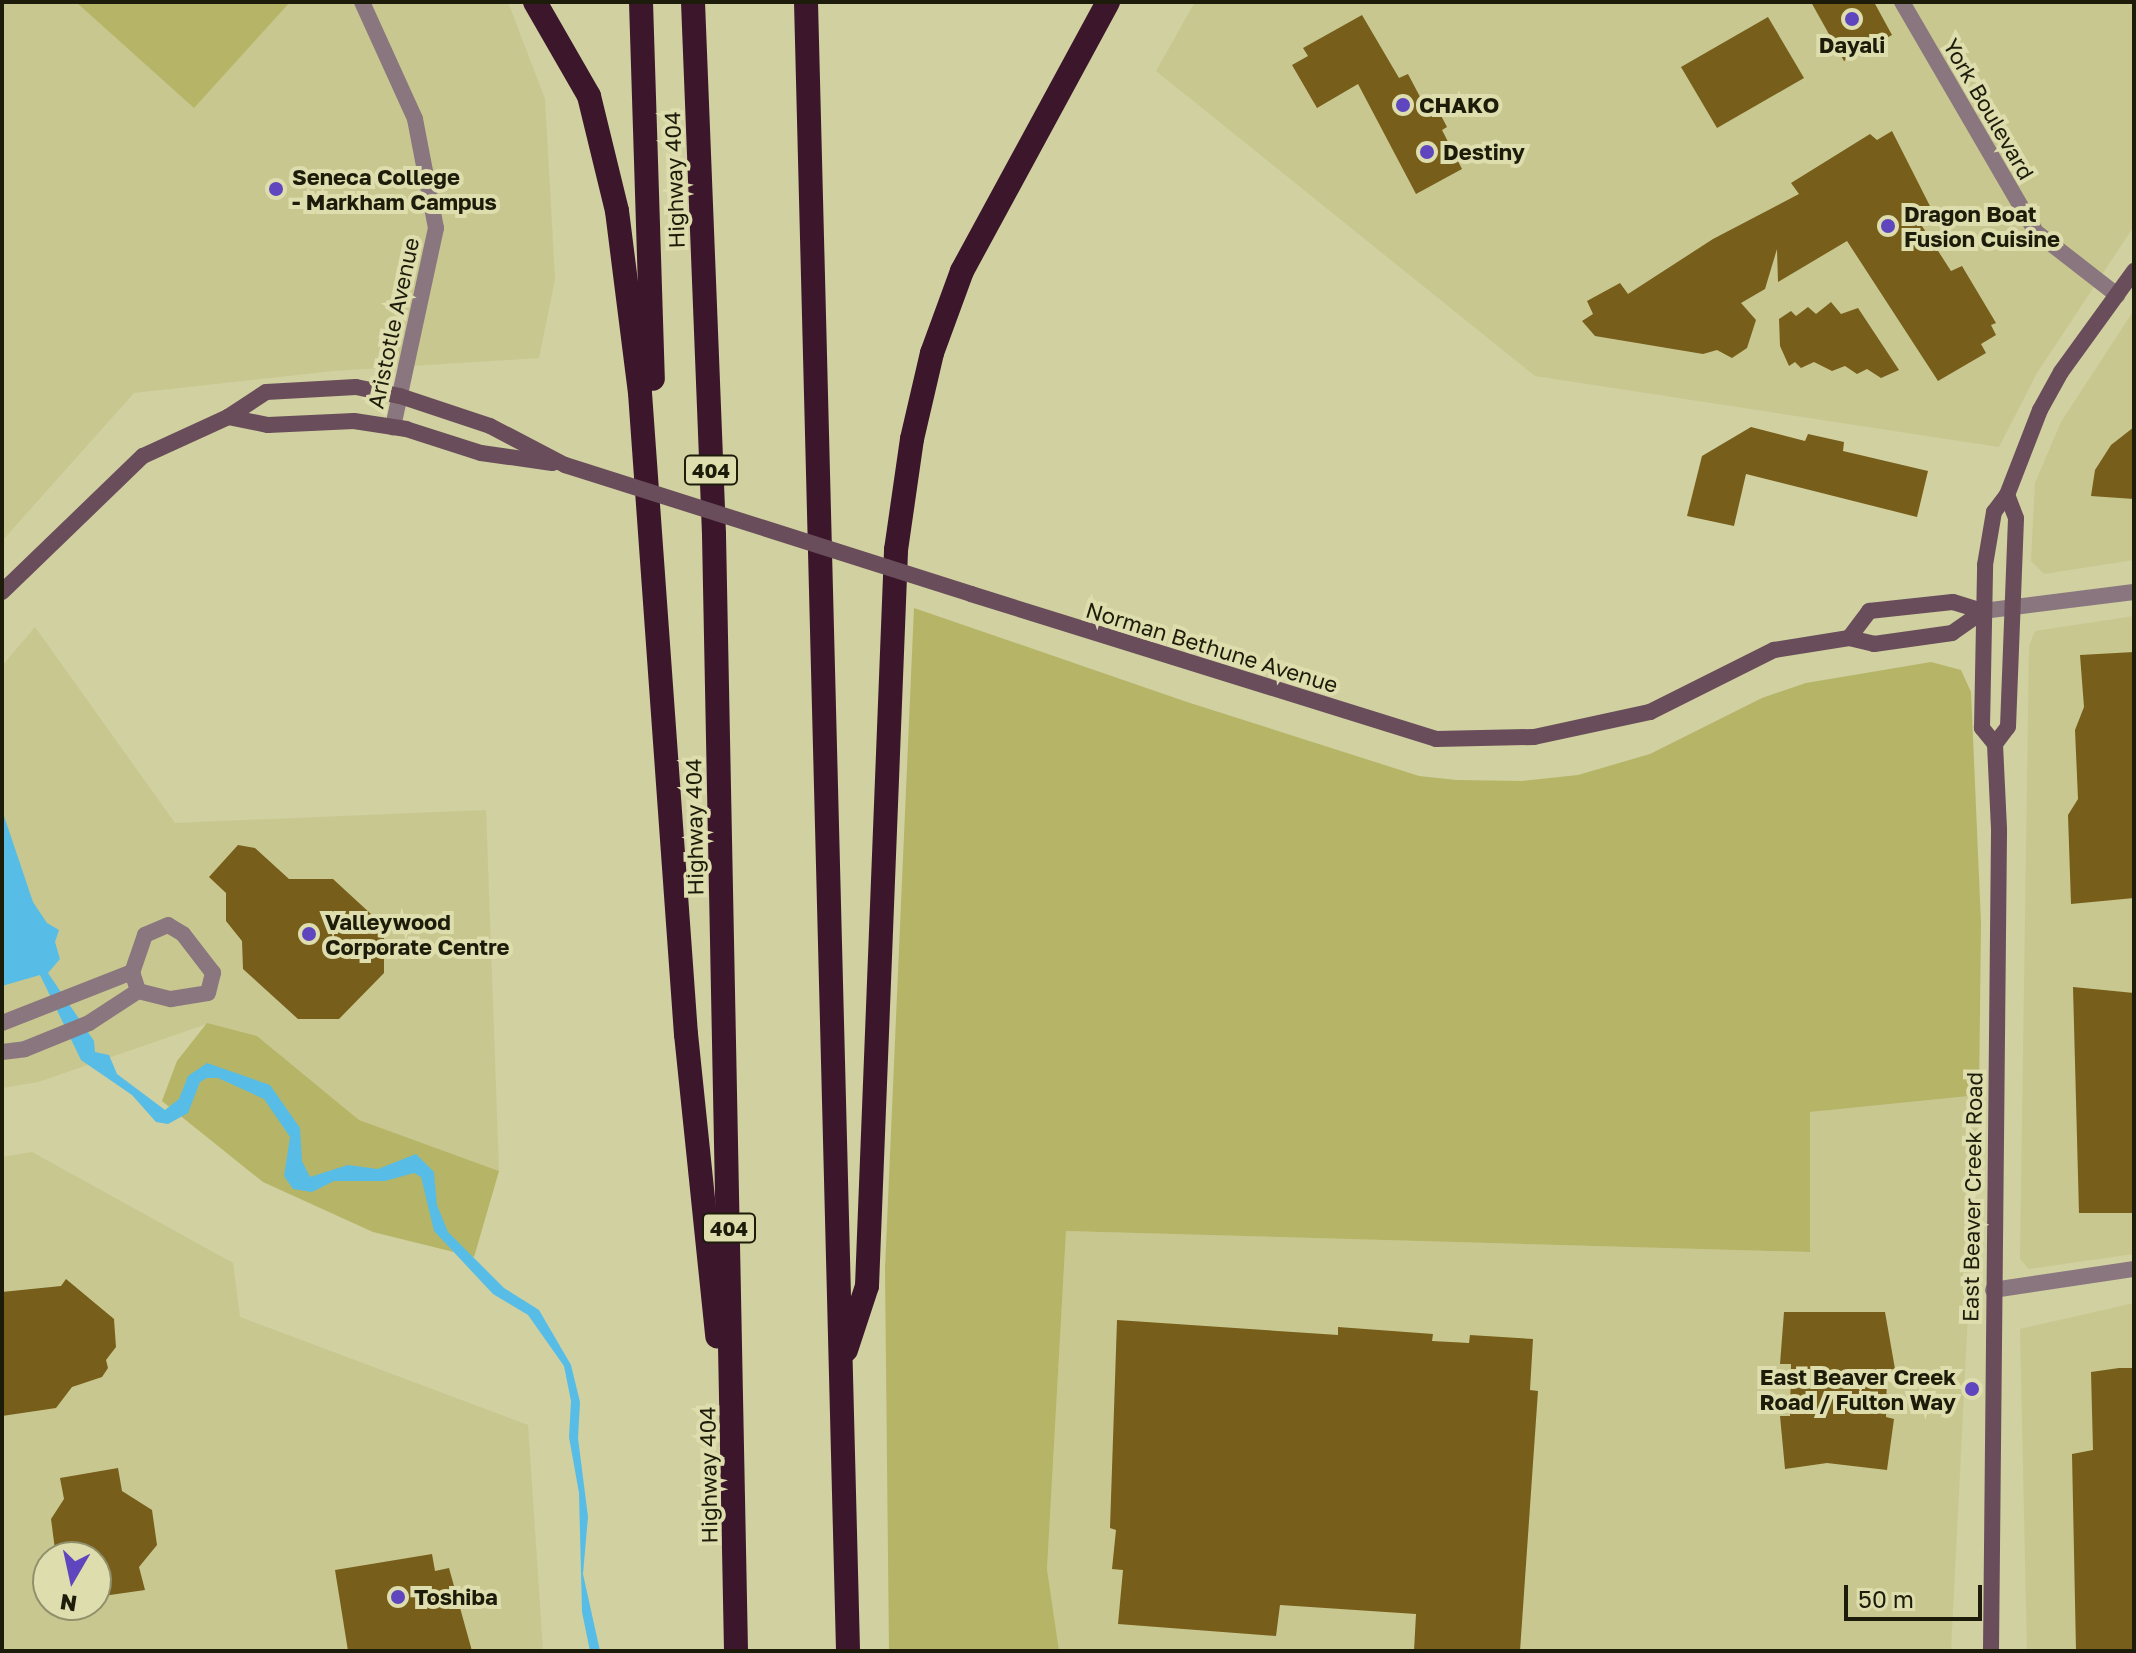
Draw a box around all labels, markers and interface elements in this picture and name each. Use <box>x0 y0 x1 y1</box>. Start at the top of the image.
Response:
marker: Dayali <box>1843 10 1861 28</box>
place label: Dayali <box>1819 32 1885 58</box>
street label: York Boulevard <box>1938 34 2040 184</box>
place label: CHAKO <box>1419 92 1499 118</box>
marker: CHAKO <box>1394 96 1412 114</box>
street label: Highway 404 <box>658 111 690 249</box>
place label: Destiny <box>1443 139 1525 165</box>
marker: Destiny <box>1418 143 1436 161</box>
place label: Seneca College - Markham Campus <box>292 163 497 214</box>
marker: Seneca College - Markham Campus <box>267 180 285 198</box>
place label: Dragon Boat Fusion Cuisine <box>1904 200 2060 252</box>
marker: Dragon Boat Fusion Cuisine <box>1879 217 1897 235</box>
street label: Aristotle Avenue <box>362 235 424 411</box>
road number: 404 <box>683 454 739 486</box>
street label: Norman Bethune Avenue <box>1083 596 1341 698</box>
street label: Highway 404 <box>680 758 708 896</box>
place label: Valleywood Corporate Centre <box>325 908 509 960</box>
marker: Valleywood Corporate Centre <box>300 925 318 943</box>
street label: East Beaver Creek Road <box>1957 1072 1987 1322</box>
road number: 404 <box>701 1212 757 1244</box>
place label: East Beaver Creek Road / Fulton Way <box>1760 1363 1956 1414</box>
marker: East Beaver Creek Road / Fulton Way <box>1963 1380 1981 1398</box>
street label: Highway 404 <box>694 1406 722 1544</box>
north arrow <box>32 1541 112 1621</box>
scale bar <box>1848 1569 1986 1619</box>
place label: Toshiba <box>414 1584 498 1610</box>
text: 50 m <box>1858 1584 1914 1613</box>
marker: Toshiba <box>389 1588 407 1606</box>
text: N <box>58 1589 79 1618</box>

